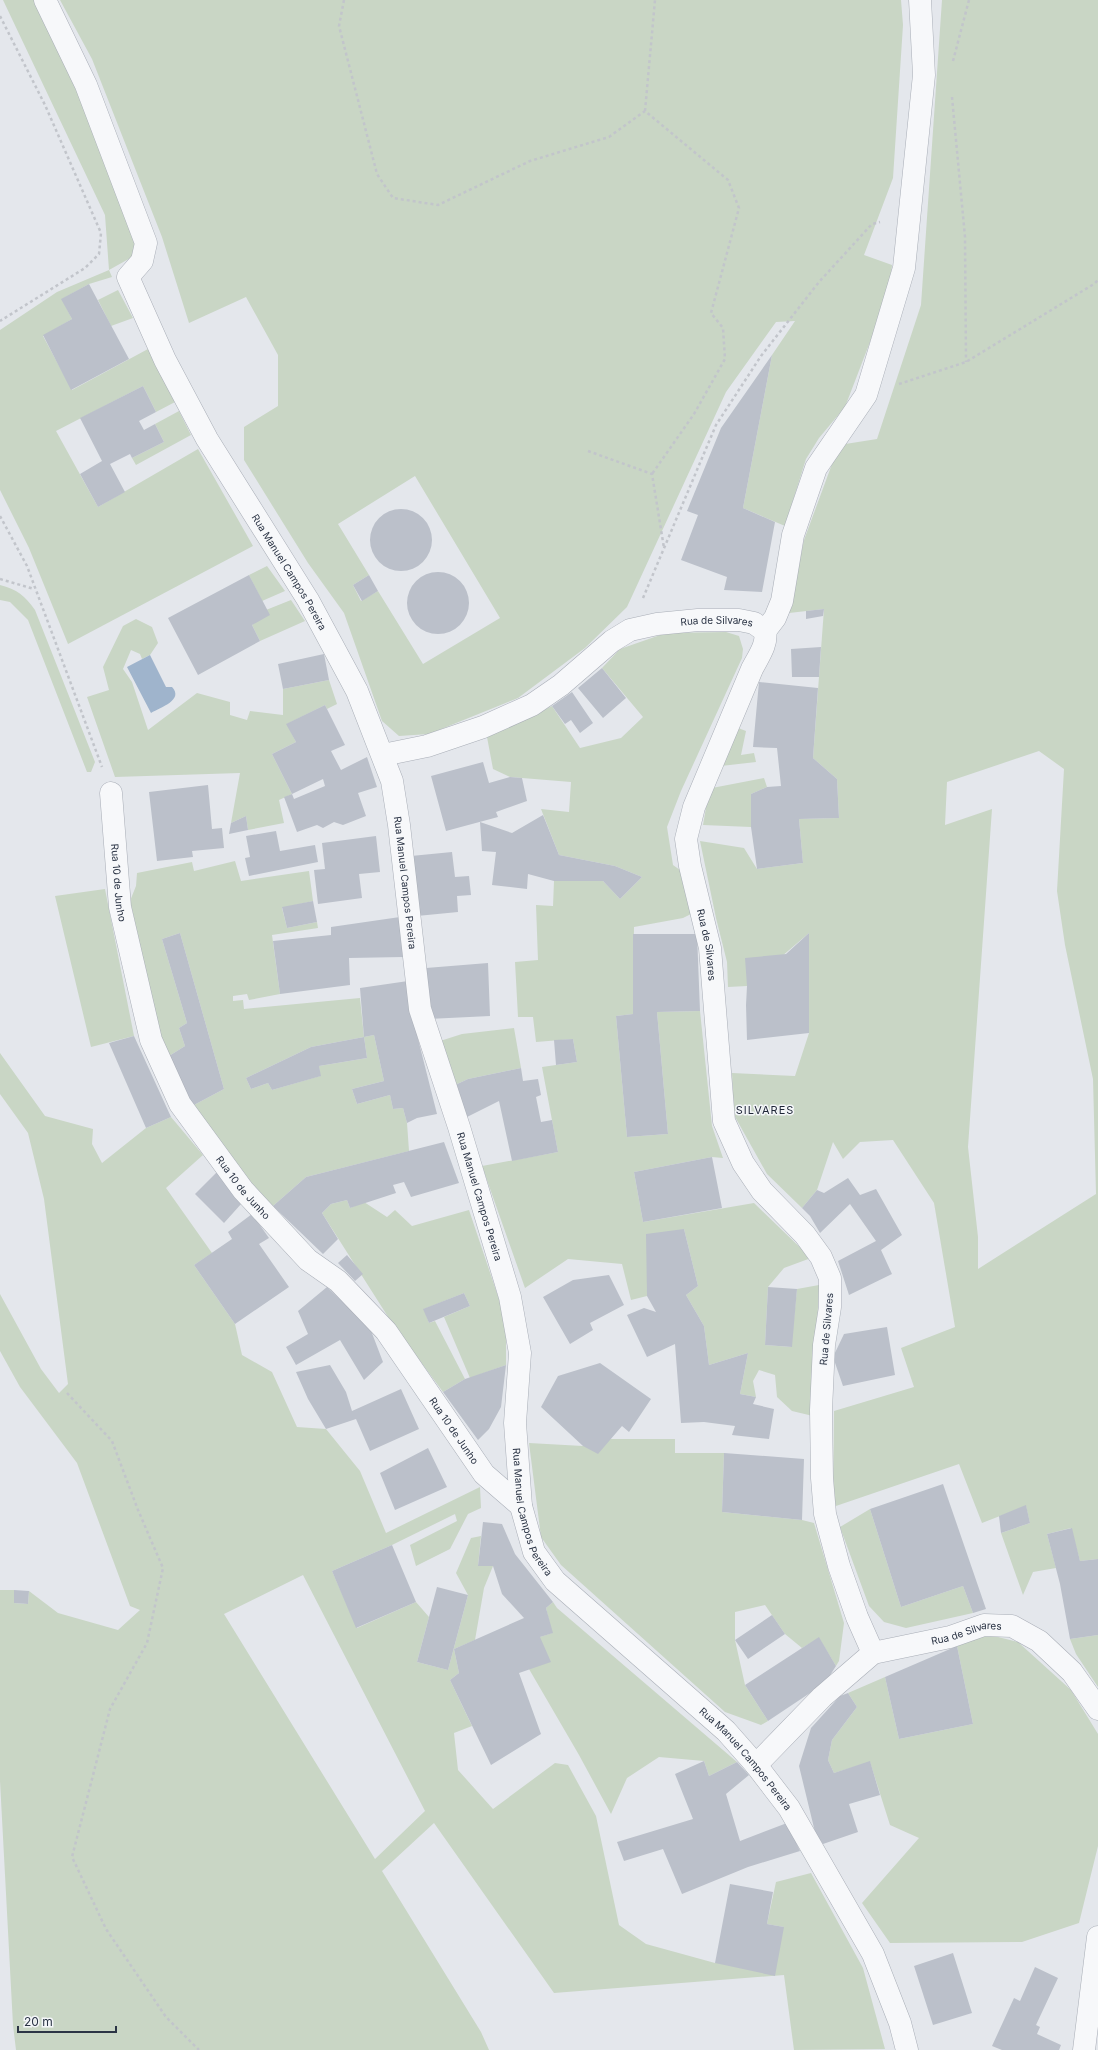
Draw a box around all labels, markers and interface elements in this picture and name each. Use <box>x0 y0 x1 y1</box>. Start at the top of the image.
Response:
street label: Rua Manuel Campos Pereira <box>250 512 329 632</box>
street label: Rua de Silvares <box>680 614 754 629</box>
street label: Rua Manuel Campos Pereira <box>392 815 419 950</box>
street label: Rua 10 de Junho <box>109 843 129 923</box>
street label: Rua de Silvares <box>695 908 719 981</box>
district label: SILVARES <box>736 1103 794 1117</box>
street label: Rua Manuel Campos Pereira <box>455 1131 505 1262</box>
street label: Rua 10 de Junho <box>214 1153 273 1221</box>
street label: Rua de Silvares <box>817 1292 835 1366</box>
street label: Rua 10 de Junho <box>427 1395 481 1466</box>
street label: Rua Manuel Campos Pereira <box>511 1448 555 1578</box>
street label: Rua de Silvares <box>930 1619 1002 1647</box>
street label: Rua Manuel Campos Pereira <box>697 1705 794 1813</box>
scale bar <box>18 2008 116 2034</box>
text: 20 m <box>24 2014 53 2029</box>

